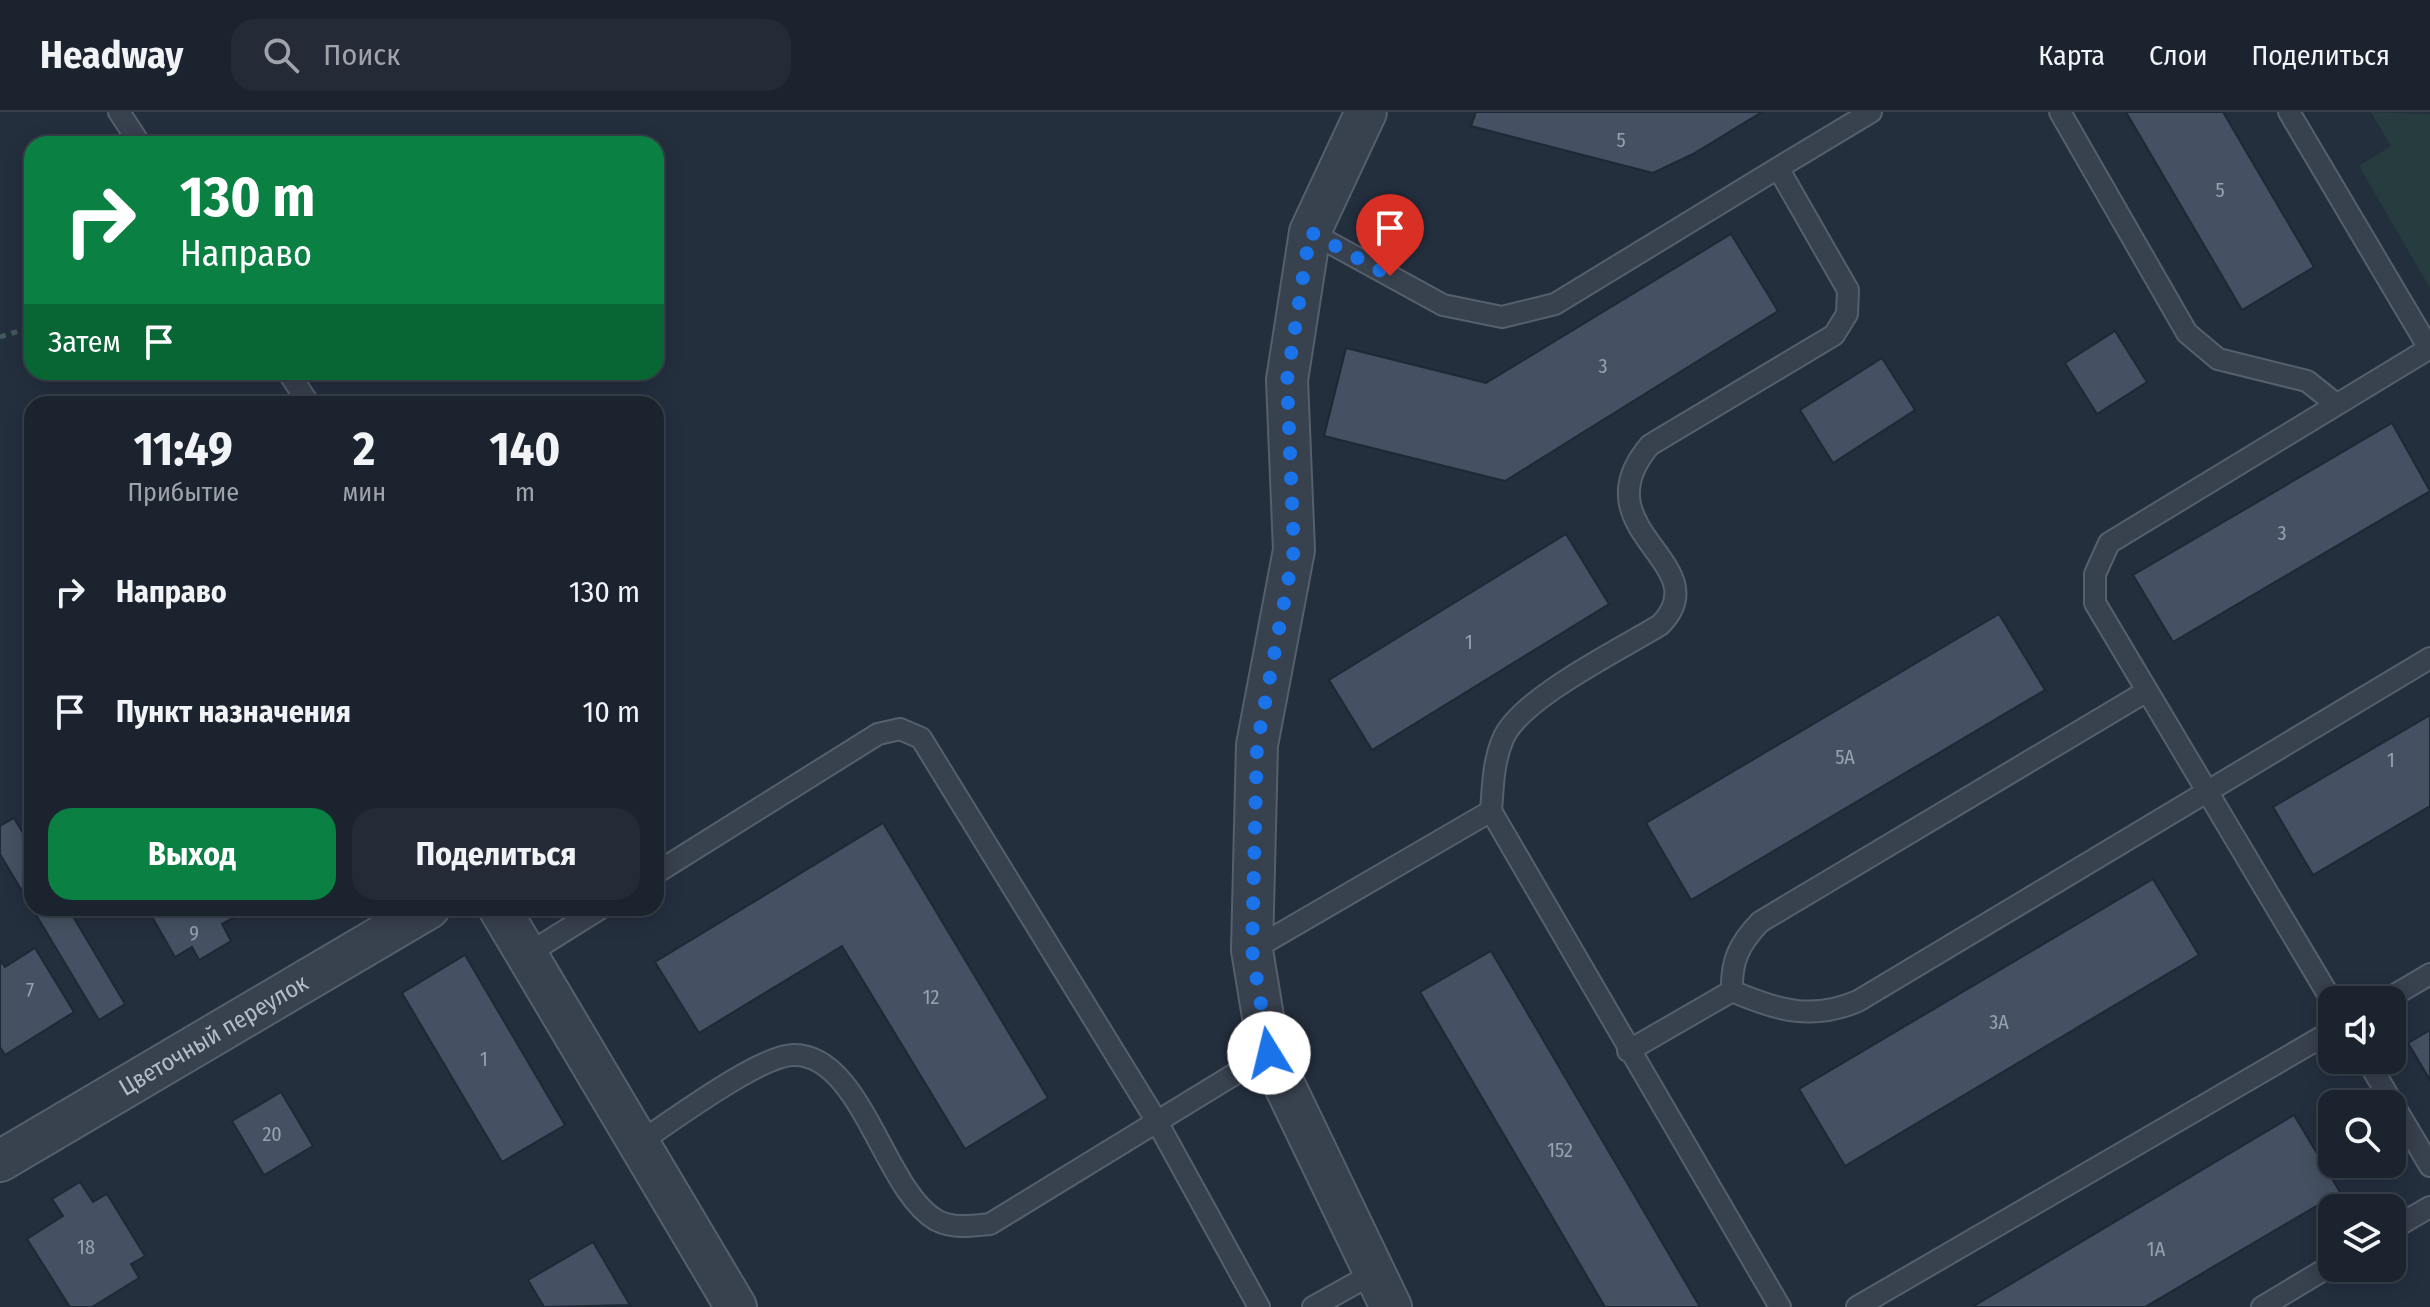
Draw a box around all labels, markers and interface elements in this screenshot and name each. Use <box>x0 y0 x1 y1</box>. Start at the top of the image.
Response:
search box <box>231 19 791 91</box>
text: Headway <box>40 32 183 78</box>
icon: search <box>259 33 303 77</box>
text: Поиск <box>323 37 400 73</box>
text: Карта <box>2038 39 2105 72</box>
text: Слои <box>2149 39 2207 72</box>
text: Поделиться <box>2251 39 2390 72</box>
house number: 5 <box>1616 128 1626 152</box>
text: 130 m <box>180 164 315 231</box>
icon: right <box>48 168 152 272</box>
house number: 5 <box>2215 178 2225 202</box>
pin <box>1356 194 1424 276</box>
icon: arrive <box>1368 206 1412 250</box>
text: Направо <box>180 232 312 276</box>
icon: arrive <box>137 320 181 364</box>
text: Затем <box>48 324 121 360</box>
house number: 3 <box>1598 354 1608 378</box>
text: 11:49 <box>134 420 233 478</box>
text: 2 <box>353 420 375 478</box>
text: 140 <box>489 420 561 478</box>
text: Прибытие <box>127 477 239 508</box>
text: мин <box>342 477 386 508</box>
text: m <box>515 477 535 508</box>
house number: 3 <box>2277 521 2287 545</box>
icon: right <box>48 570 92 614</box>
text: Направо <box>116 574 227 610</box>
text: 130 m <box>569 574 640 610</box>
house number: 1 <box>1465 630 1473 654</box>
icon: arrive <box>48 690 92 734</box>
text: Пункт назначения <box>116 694 351 730</box>
text: 10 m <box>583 694 640 730</box>
house number: 5А <box>1835 745 1855 769</box>
house number: 1 <box>2387 748 2395 772</box>
button: Выход <box>48 808 336 900</box>
button: Поделиться <box>352 808 640 900</box>
house number: 9 <box>189 921 199 945</box>
street label: Цветочный переулок <box>114 968 314 1102</box>
house number: 7 <box>26 978 34 1002</box>
house number: 12 <box>923 985 939 1009</box>
map controls <box>2318 986 2406 1282</box>
button: sound <box>2318 986 2406 1074</box>
house number: 3А <box>1989 1010 2009 1034</box>
position arrow <box>1227 1011 1311 1095</box>
house number: 1 <box>480 1047 488 1071</box>
button: search <box>2318 1090 2406 1178</box>
house number: 20 <box>262 1122 282 1146</box>
house number: 152 <box>1547 1138 1573 1162</box>
button: layers <box>2318 1194 2406 1282</box>
house number: 18 <box>77 1235 95 1259</box>
house number: 1А <box>2147 1237 2166 1261</box>

